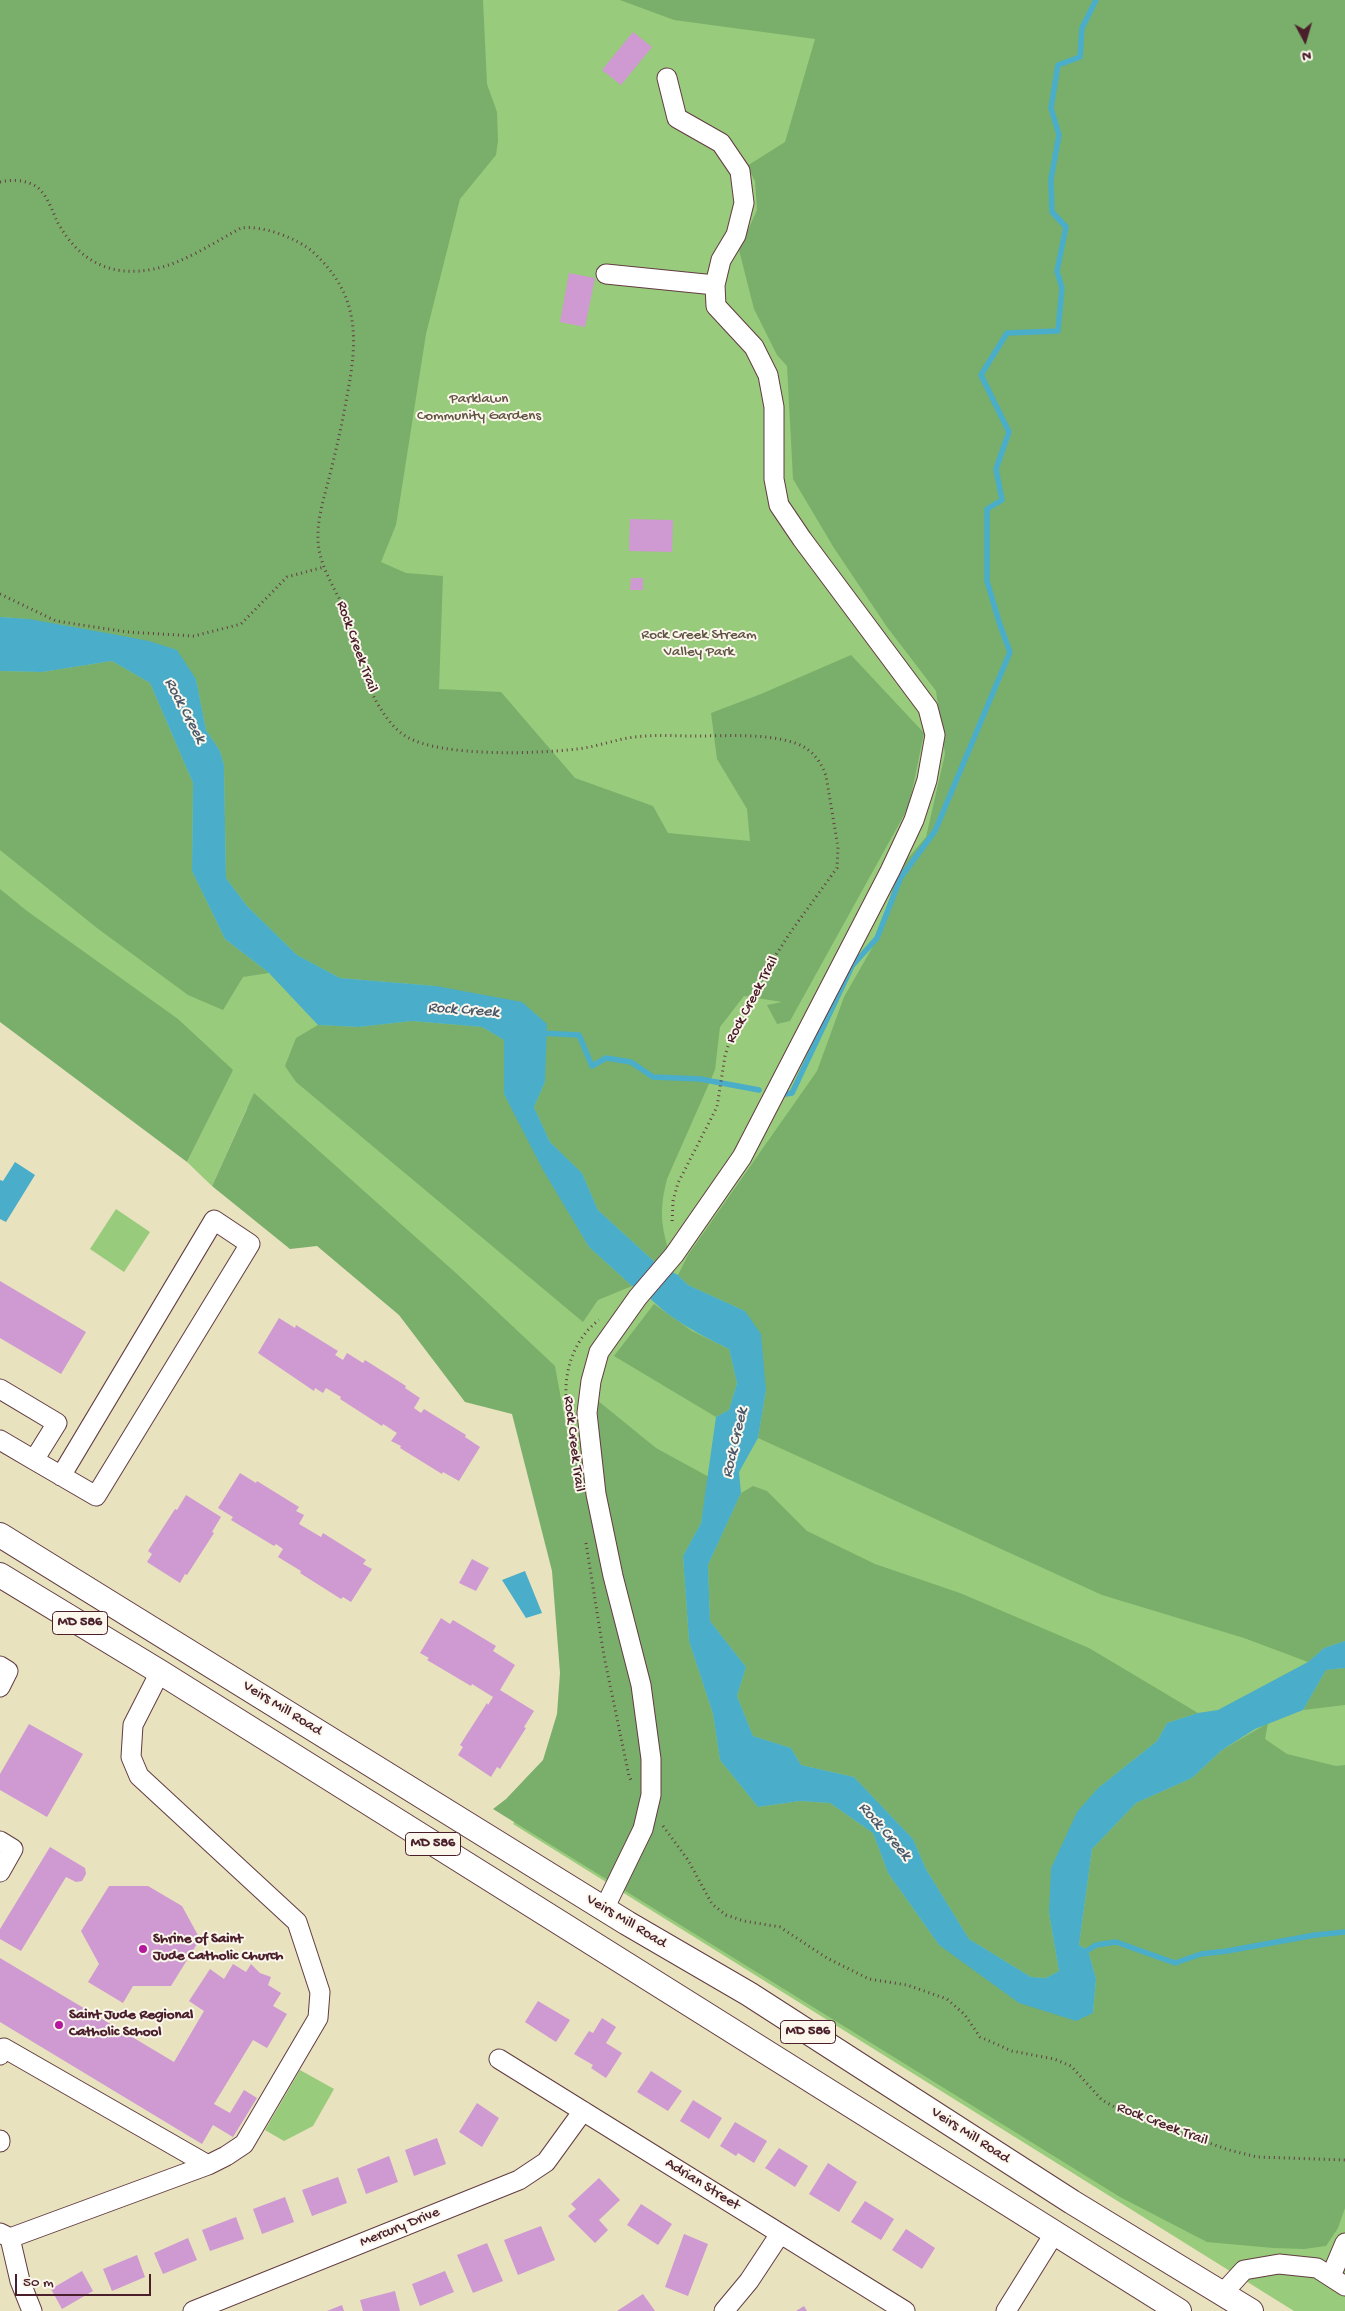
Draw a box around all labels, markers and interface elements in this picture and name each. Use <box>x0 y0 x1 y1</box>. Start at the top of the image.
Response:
north arrow <box>1280 15 1330 65</box>
text: N <box>1301 46 1312 64</box>
park label: Parklawn Community Gardens <box>417 391 541 426</box>
street label: Rock Creek Trail <box>331 599 381 695</box>
park label: Rock Creek Stream Valley Park <box>641 627 757 662</box>
water label: Rock Creek <box>159 675 209 747</box>
street label: Rock Creek Trail <box>722 953 784 1047</box>
water label: Rock Creek <box>427 999 499 1023</box>
street label: Rock Creek Trail <box>558 1395 588 1493</box>
water label: Rock Creek <box>719 1406 753 1480</box>
road number: MD 586 <box>52 1612 108 1635</box>
street label: Veirs Mill Road <box>239 1677 325 1741</box>
water label: Rock Creek <box>853 1799 915 1865</box>
road number: MD 586 <box>406 1832 460 1856</box>
street label: Veirs Mill Road <box>583 1891 669 1953</box>
place label: Shrine of Saint Jude Catholic Church <box>153 1931 283 1966</box>
marker: Shrine of Saint Jude Catholic Church <box>137 1943 149 1955</box>
place label: Saint Jude Regional Catholic School <box>69 2007 193 2042</box>
marker: Saint Jude Regional Catholic School <box>53 2019 65 2031</box>
road number: MD 586 <box>780 2020 836 2044</box>
street label: Rock Creek Trail <box>1114 2099 1210 2151</box>
street label: Veirs Mill Road <box>927 2104 1013 2168</box>
street label: Adrian Street <box>661 2155 743 2215</box>
street label: Mercury Drive <box>357 2204 443 2252</box>
scale bar <box>18 2264 154 2296</box>
text: 50 m <box>23 2274 54 2292</box>

